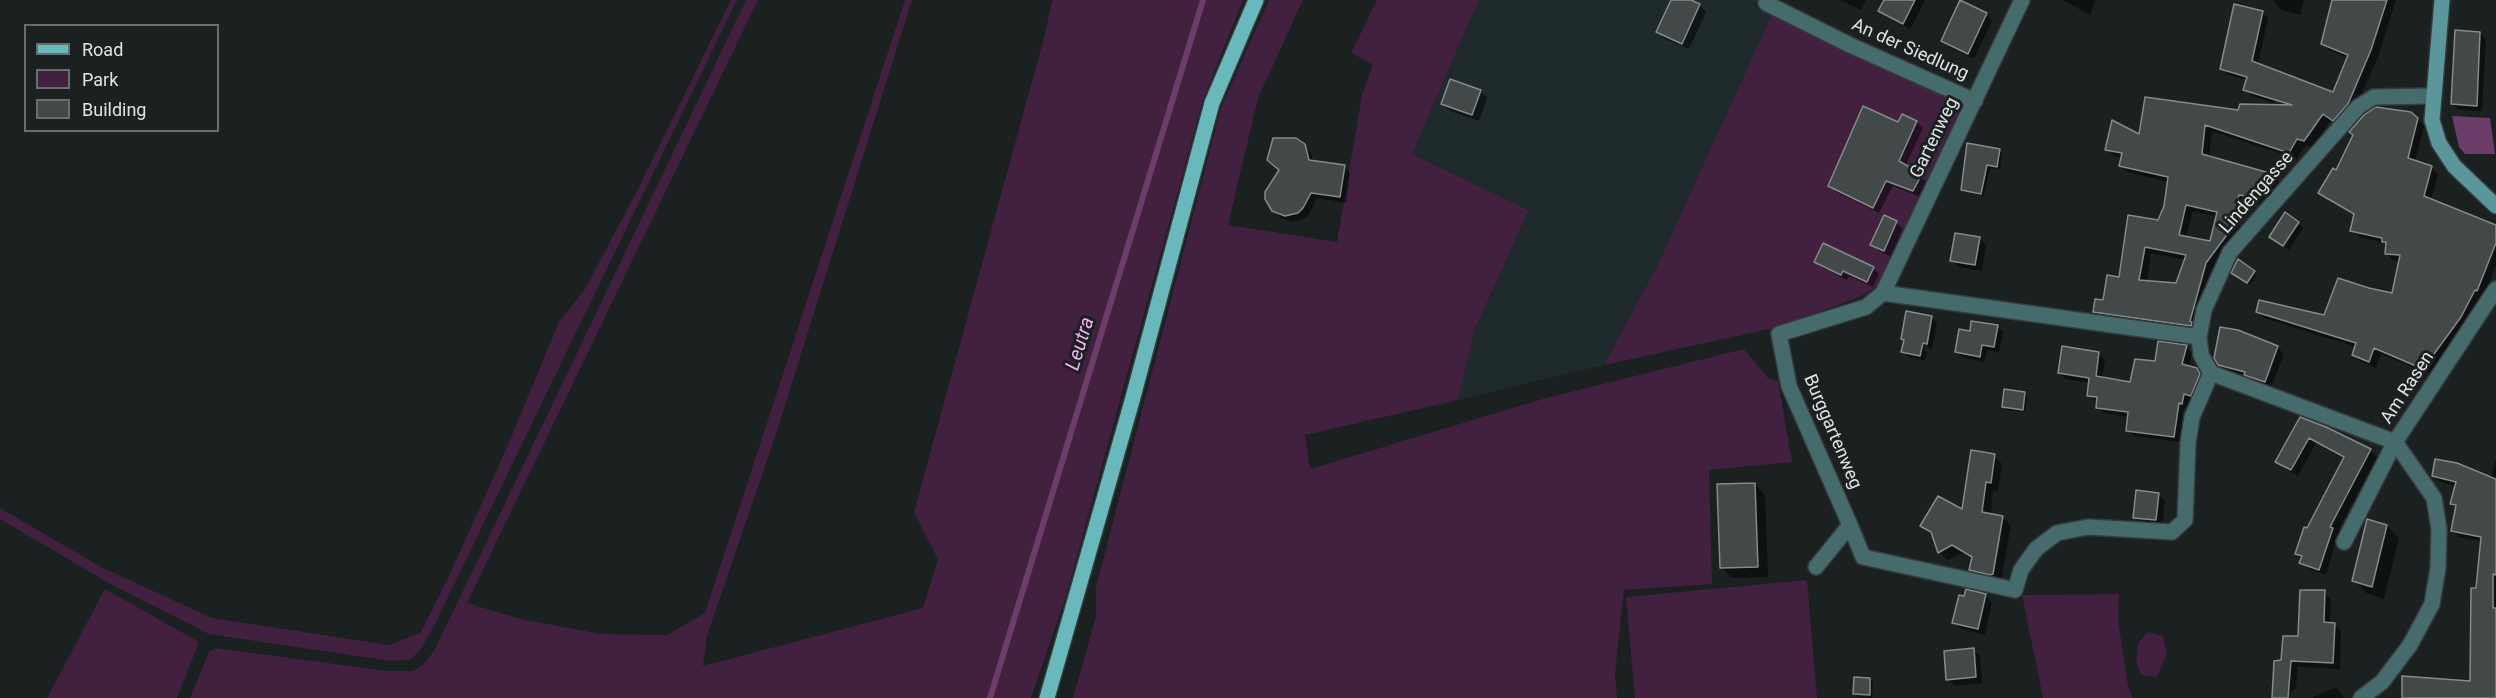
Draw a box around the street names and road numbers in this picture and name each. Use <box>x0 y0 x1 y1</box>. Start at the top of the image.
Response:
street label: An der Siedlung <box>1848 15 1972 85</box>
street label: Gartenweg <box>1906 94 1964 182</box>
street label: Lindengasse <box>2215 148 2299 238</box>
street label: Am Rasen <box>2377 348 2439 428</box>
street label: Burggartenweg <box>1798 372 1866 492</box>

